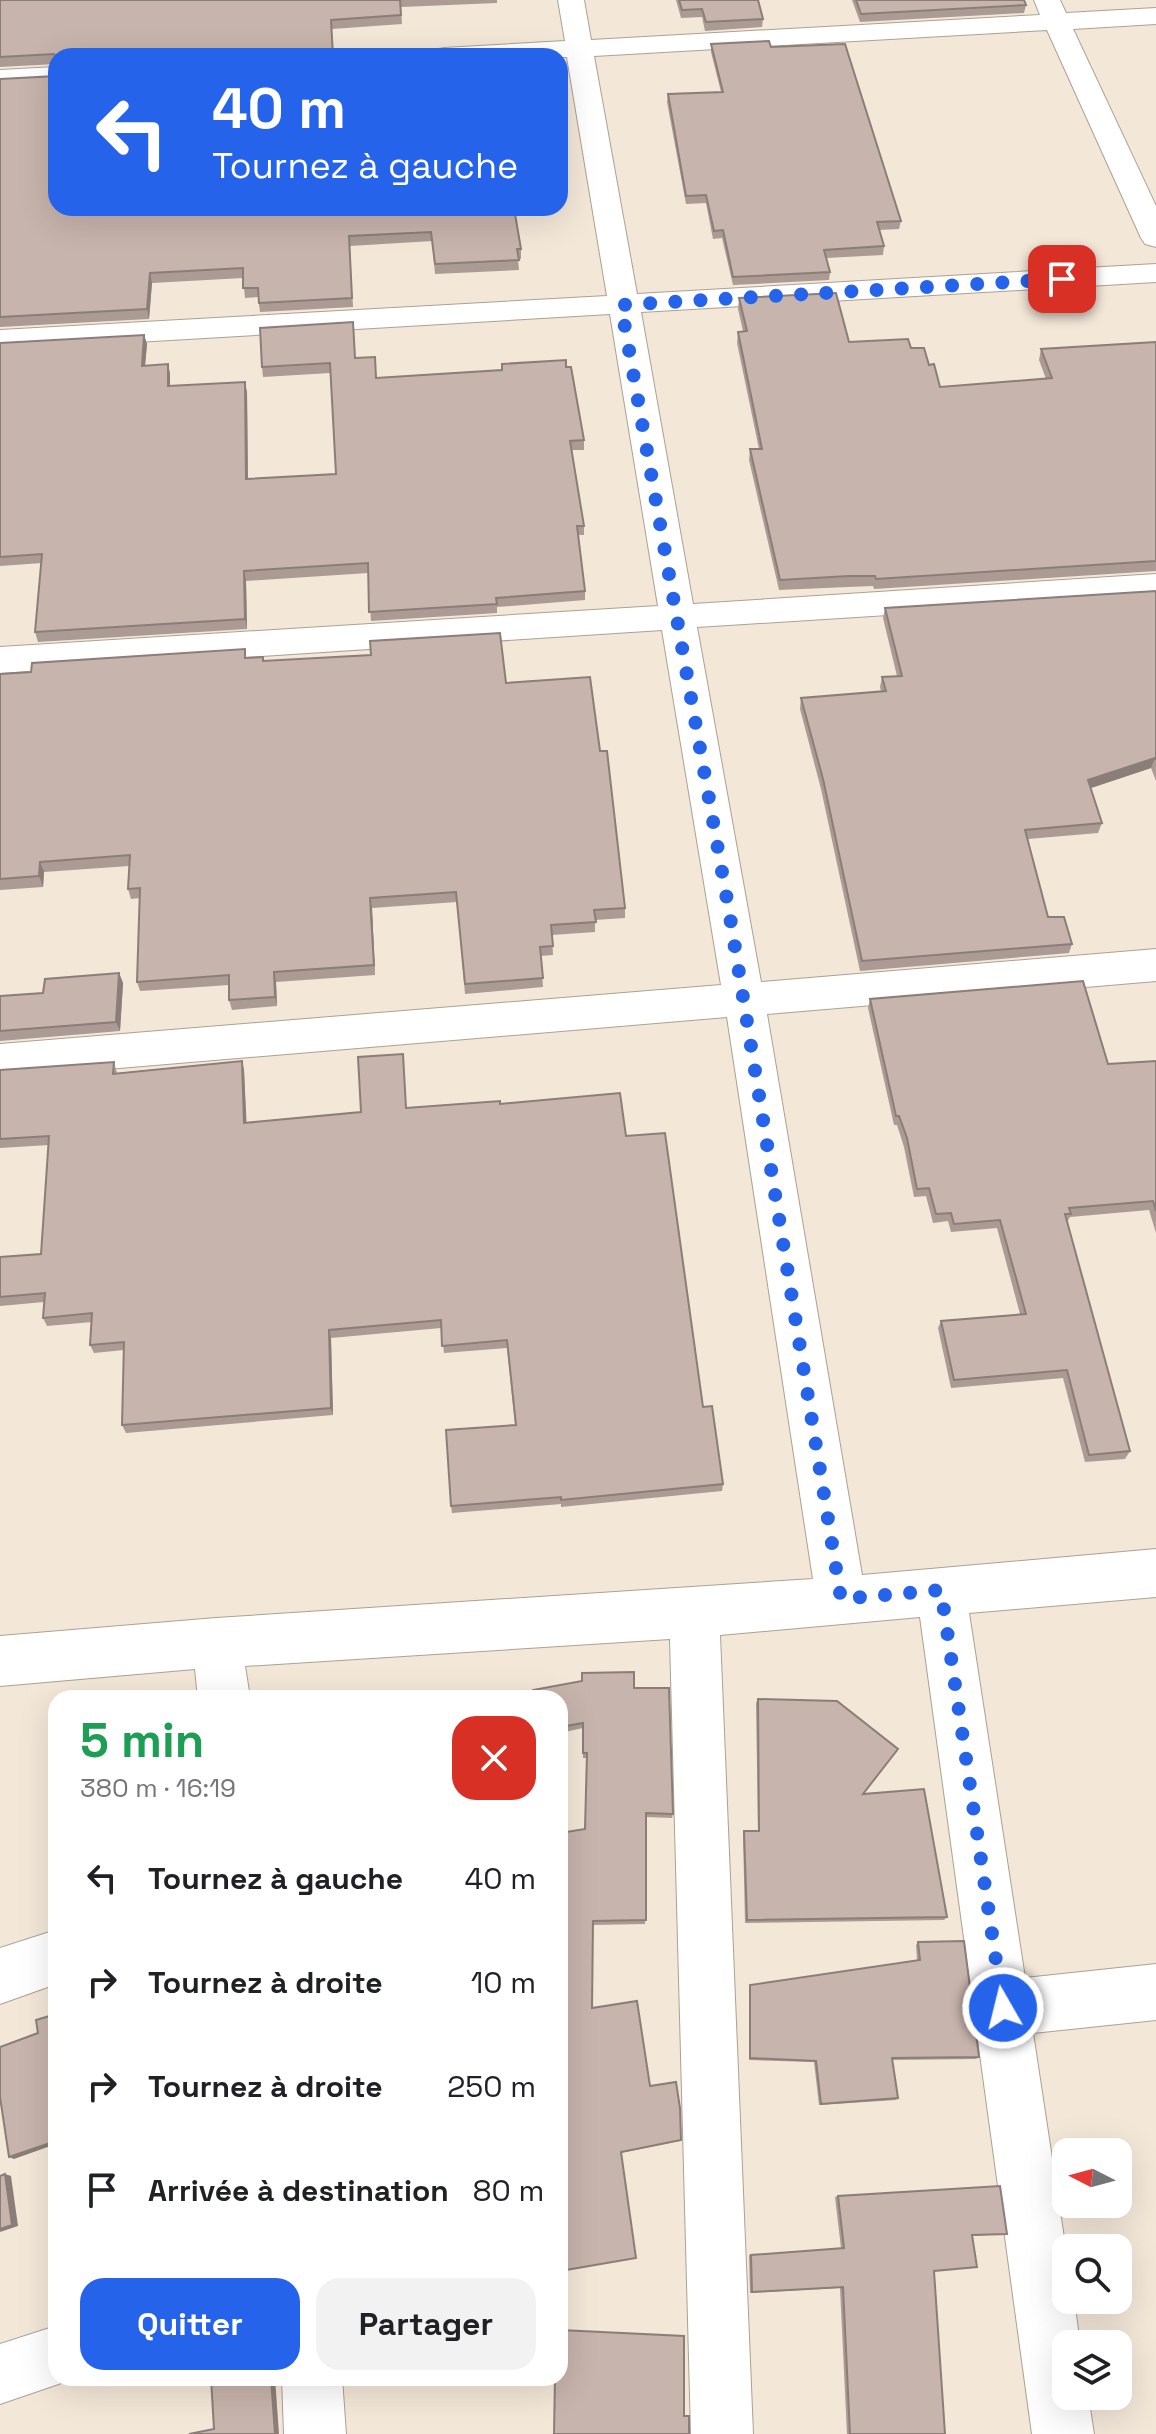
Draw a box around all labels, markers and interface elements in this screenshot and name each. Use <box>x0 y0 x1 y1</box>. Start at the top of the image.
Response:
text: 40 m <box>212 73 346 144</box>
icon: left <box>80 80 184 184</box>
text: Tournez à gauche <box>212 143 518 189</box>
pin <box>1028 245 1096 313</box>
icon: arrive <box>1040 257 1084 301</box>
text: 5 min <box>80 1710 204 1771</box>
button: close <box>452 1716 536 1800</box>
text: 380 m · 16:19 <box>80 1771 236 1805</box>
icon: left <box>80 1856 124 1900</box>
text: Tournez à gauche <box>148 1859 403 1898</box>
text: 40 m <box>465 1859 536 1898</box>
icon: right <box>80 1960 124 2004</box>
text: Tournez à droite <box>148 1963 382 2002</box>
text: 10 m <box>471 1963 536 2002</box>
position arrow <box>961 1966 1045 2050</box>
icon: right <box>80 2064 124 2108</box>
text: Tournez à droite <box>148 2067 382 2106</box>
text: 250 m <box>447 2067 536 2106</box>
north arrow <box>1052 2138 1132 2218</box>
map controls <box>1052 2138 1132 2410</box>
icon: arrive <box>80 2168 124 2212</box>
text: Arrivée à destination <box>148 2171 449 2210</box>
text: 80 m <box>473 2171 544 2210</box>
button: search <box>1052 2234 1132 2314</box>
button: Quitter <box>80 2278 300 2370</box>
button: Partager <box>316 2278 536 2370</box>
button: layers <box>1052 2330 1132 2410</box>

